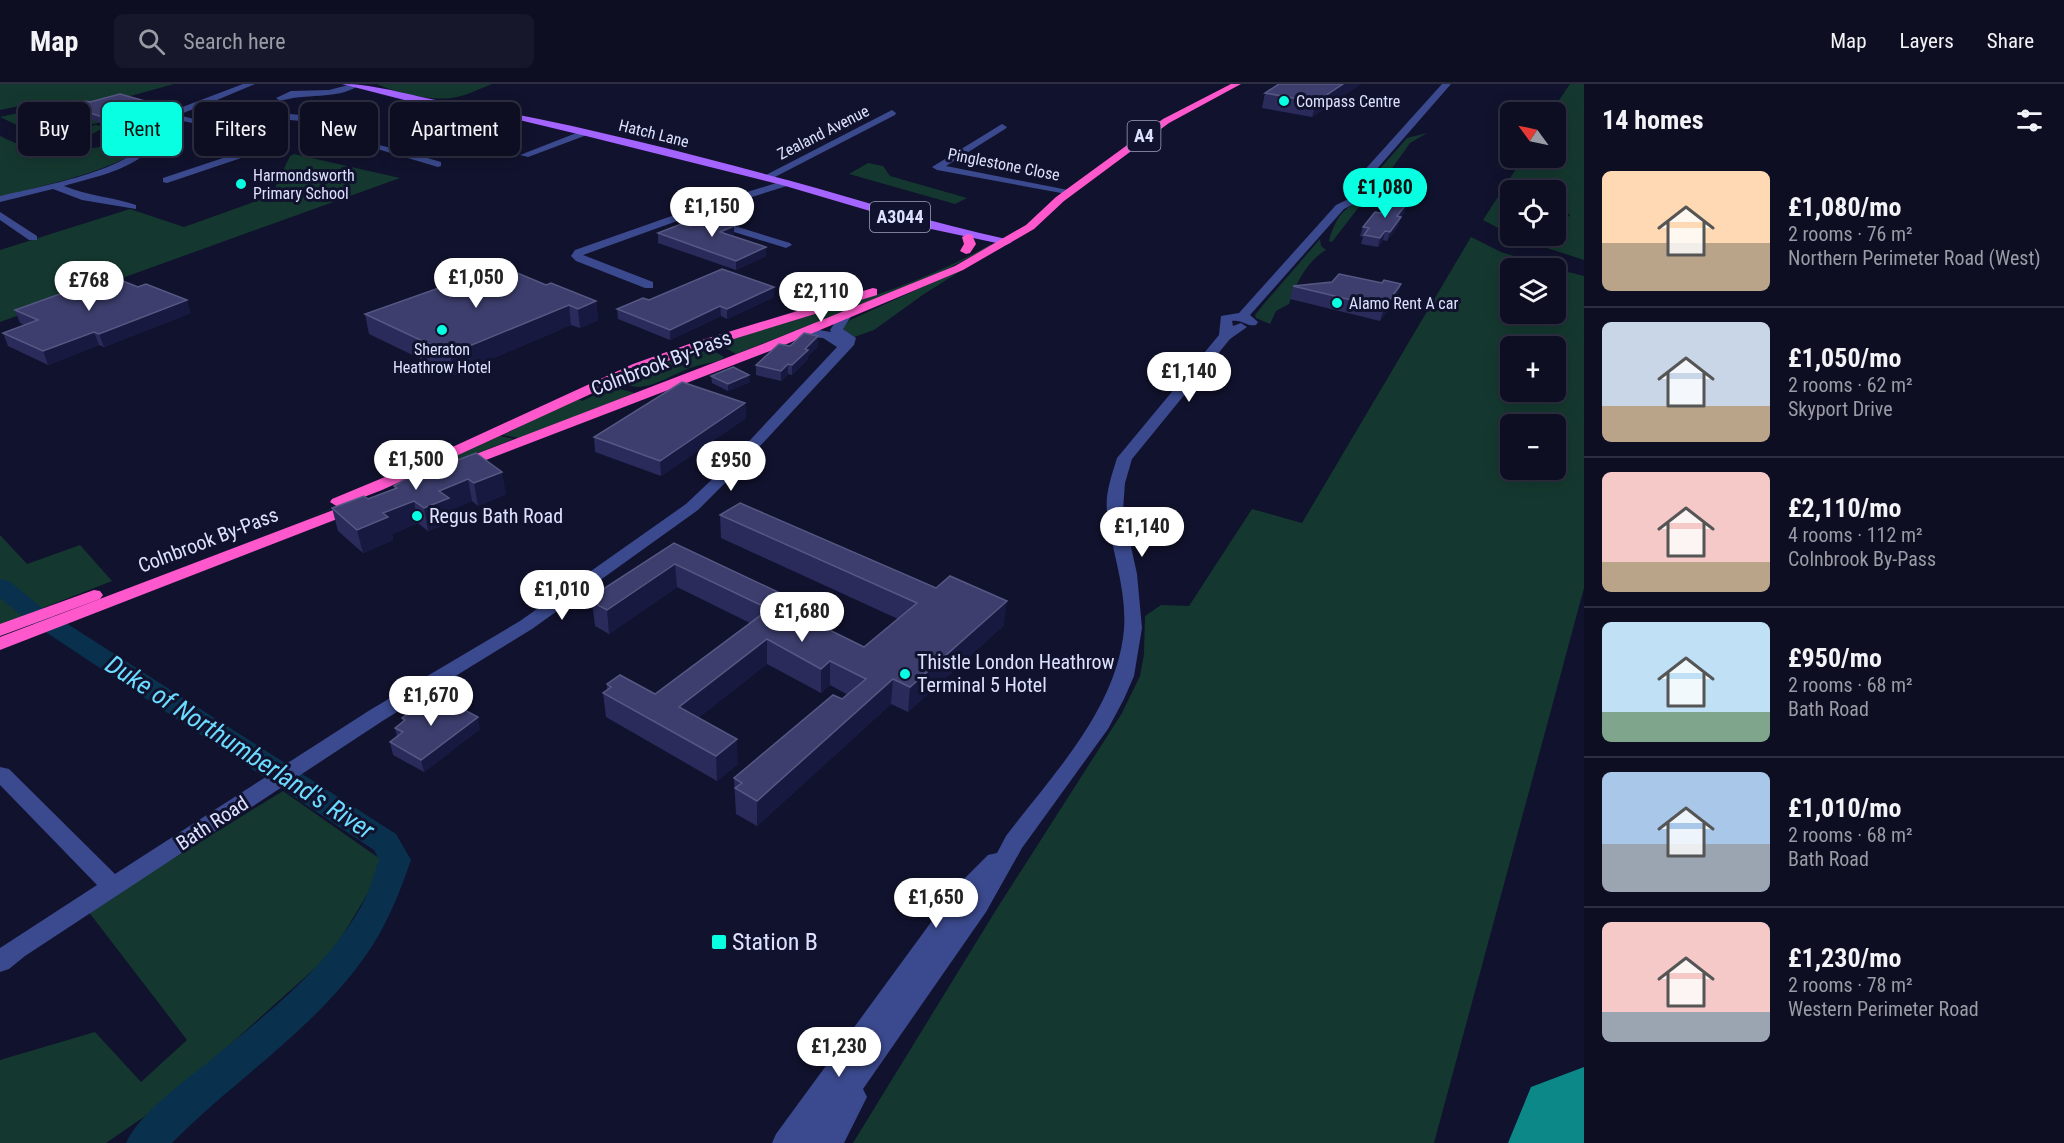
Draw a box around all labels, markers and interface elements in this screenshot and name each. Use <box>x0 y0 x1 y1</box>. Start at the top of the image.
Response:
search box <box>114 14 534 68</box>
text: Map <box>30 25 78 58</box>
icon: search <box>135 25 168 58</box>
text: Search here <box>183 29 286 54</box>
text: Map <box>1830 29 1867 53</box>
text: Layers <box>1900 29 1954 53</box>
text: Share <box>1987 29 2034 53</box>
place label: Compass Centre <box>1296 92 1400 111</box>
marker: Compass Centre <box>1277 94 1291 108</box>
street label: Zealand Avenue <box>774 101 872 164</box>
chip: Buy <box>18 102 90 156</box>
chip: Rent <box>102 102 182 156</box>
chip: Filters <box>194 102 288 156</box>
chip: New <box>300 102 378 156</box>
chip: Apartment <box>390 102 520 156</box>
north arrow <box>1500 102 1566 168</box>
map controls <box>1500 102 1566 480</box>
icon: filters <box>2013 104 2046 137</box>
text: 14 homes <box>1602 105 1704 135</box>
street label: Hatch Lane <box>617 116 691 151</box>
road number: A4 <box>1128 121 1160 151</box>
street label: Pinglestone Close <box>946 144 1062 185</box>
place label: Harmondsworth Primary School <box>253 166 355 203</box>
pin: £1,080 <box>1336 168 1434 219</box>
text: £1,080 <box>1357 175 1413 199</box>
marker: Harmondsworth Primary School <box>234 177 248 191</box>
button: locate <box>1500 180 1566 246</box>
pin: £1,150 <box>663 187 761 238</box>
text: £1,080/mo <box>1788 192 1901 222</box>
text: £1,150 <box>684 194 740 218</box>
icon: home <box>1650 195 1722 267</box>
road number: A3044 <box>870 202 930 232</box>
text: 2 rooms · 76 m² <box>1788 222 1913 246</box>
text: Northern Perimeter Road (West) <box>1788 246 2041 270</box>
pin: £1,050 <box>427 258 525 309</box>
button: layers <box>1500 258 1566 324</box>
pin: £768 <box>53 261 125 312</box>
text: £1,050 <box>448 265 504 289</box>
text: £768 <box>69 268 109 292</box>
pin: £2,110 <box>772 272 870 323</box>
text: £2,110 <box>793 279 849 303</box>
place label: Alamo Rent A car <box>1349 294 1458 313</box>
marker: Alamo Rent A car <box>1330 296 1344 310</box>
marker: Sheraton Heathrow Hotel <box>435 323 449 337</box>
street label: Colnbrook By-Pass <box>588 325 734 401</box>
button: + <box>1500 336 1566 402</box>
place label: Sheraton Heathrow Hotel <box>393 340 491 377</box>
text: £1,050/mo <box>1788 343 1901 373</box>
icon: home <box>1650 346 1722 418</box>
pin: £1,140 <box>1140 352 1238 403</box>
text: £1,140 <box>1161 359 1217 383</box>
text: 2 rooms · 62 m² <box>1788 373 1913 397</box>
text: Skyport Drive <box>1788 397 1893 421</box>
button: − <box>1500 414 1566 480</box>
pin: £1,500 <box>367 440 465 491</box>
pin: £950 <box>695 441 767 492</box>
text: £1,500 <box>388 447 444 471</box>
text: £950 <box>711 448 751 472</box>
text: £2,110/mo <box>1788 493 1901 523</box>
icon: home <box>1650 496 1722 568</box>
street label: Colnbrook By-Pass <box>135 502 281 578</box>
place label: Regus Bath Road <box>429 504 563 528</box>
pin: £1,140 <box>1093 507 1191 558</box>
marker: Regus Bath Road <box>410 509 424 523</box>
text: £1,140 <box>1114 514 1170 538</box>
text: 4 rooms · 112 m² <box>1788 523 1923 547</box>
text: Colnbrook By-Pass <box>1788 547 1936 571</box>
pin: £1,010 <box>513 570 611 621</box>
text: £1,010 <box>534 577 590 601</box>
pin: £1,680 <box>753 592 851 643</box>
text: £1,680 <box>774 599 830 623</box>
text: £950/mo <box>1788 643 1882 673</box>
icon: home <box>1650 646 1722 718</box>
water label: Duke of Northumberland's River <box>100 649 381 846</box>
place label: Thistle London Heathrow Terminal 5 Hotel <box>917 650 1115 697</box>
marker: Thistle London Heathrow Terminal 5 Hotel <box>898 667 912 681</box>
text: 2 rooms · 68 m² <box>1788 673 1913 697</box>
pin: £1,670 <box>382 676 480 727</box>
text: £1,670 <box>403 683 459 707</box>
text: Bath Road <box>1788 697 1869 721</box>
street label: Bath Road <box>172 791 252 855</box>
text: £1,010/mo <box>1788 793 1901 823</box>
icon: home <box>1650 796 1722 868</box>
text: 2 rooms · 68 m² <box>1788 823 1913 847</box>
text: Bath Road <box>1788 847 1869 871</box>
pin: £1,650 <box>887 878 985 929</box>
text: £1,650 <box>908 885 964 909</box>
place label: Station B <box>732 928 818 956</box>
marker: Station B <box>710 933 728 951</box>
text: £1,230/mo <box>1788 943 1901 973</box>
icon: home <box>1650 946 1722 1018</box>
text: 2 rooms · 78 m² <box>1788 973 1913 997</box>
text: Western Perimeter Road <box>1788 997 1979 1021</box>
pin: £1,230 <box>790 1027 888 1078</box>
text: £1,230 <box>811 1034 867 1058</box>

